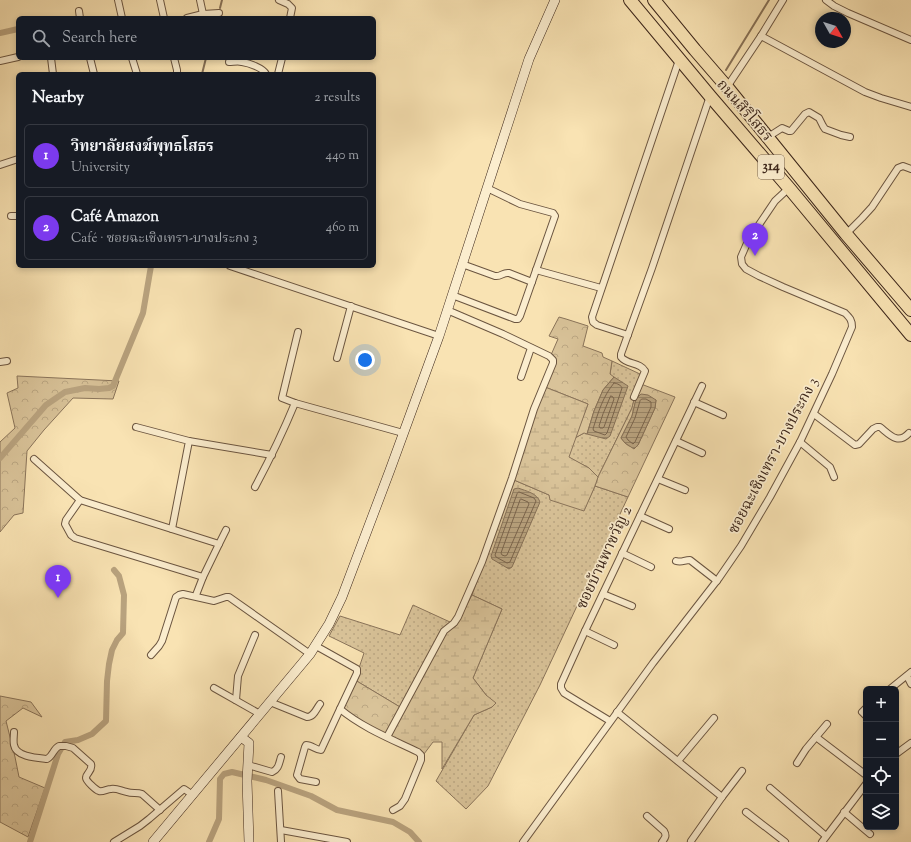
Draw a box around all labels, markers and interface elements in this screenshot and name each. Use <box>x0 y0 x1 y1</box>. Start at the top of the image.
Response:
north arrow <box>815 12 851 48</box>
search box <box>16 16 376 60</box>
icon: search <box>30 27 52 49</box>
text: Search here <box>62 28 137 49</box>
street label: ถนนสิริโสธร <box>711 74 779 147</box>
text: Nearby <box>32 86 84 110</box>
text: 2 results <box>315 89 360 107</box>
text: วิทยาลัยสงฆ์พุทธโสธร <box>71 137 214 158</box>
text: 1 <box>44 147 48 165</box>
text: 440 m <box>326 147 359 165</box>
road number: 314 <box>758 155 784 179</box>
text: University <box>71 159 130 177</box>
text: Café Amazon <box>71 207 159 228</box>
text: 2 <box>43 219 49 237</box>
text: 460 m <box>326 219 359 237</box>
pin: 2 <box>742 223 768 256</box>
text: Café · ซอยฉะเชิงเทรา-บางประกง 3 <box>71 230 258 248</box>
your location <box>355 350 375 370</box>
street label: ซอยฉะเชิงเทรา-บางประกง 3 <box>724 374 824 538</box>
street label: ซอยบ้านพาขวัญ 2 <box>572 503 638 613</box>
pin: 1 <box>45 565 71 598</box>
map controls <box>863 686 899 830</box>
button: + <box>863 686 899 722</box>
button: − <box>863 722 899 758</box>
button: locate <box>863 758 899 794</box>
button: layers <box>863 794 899 830</box>

